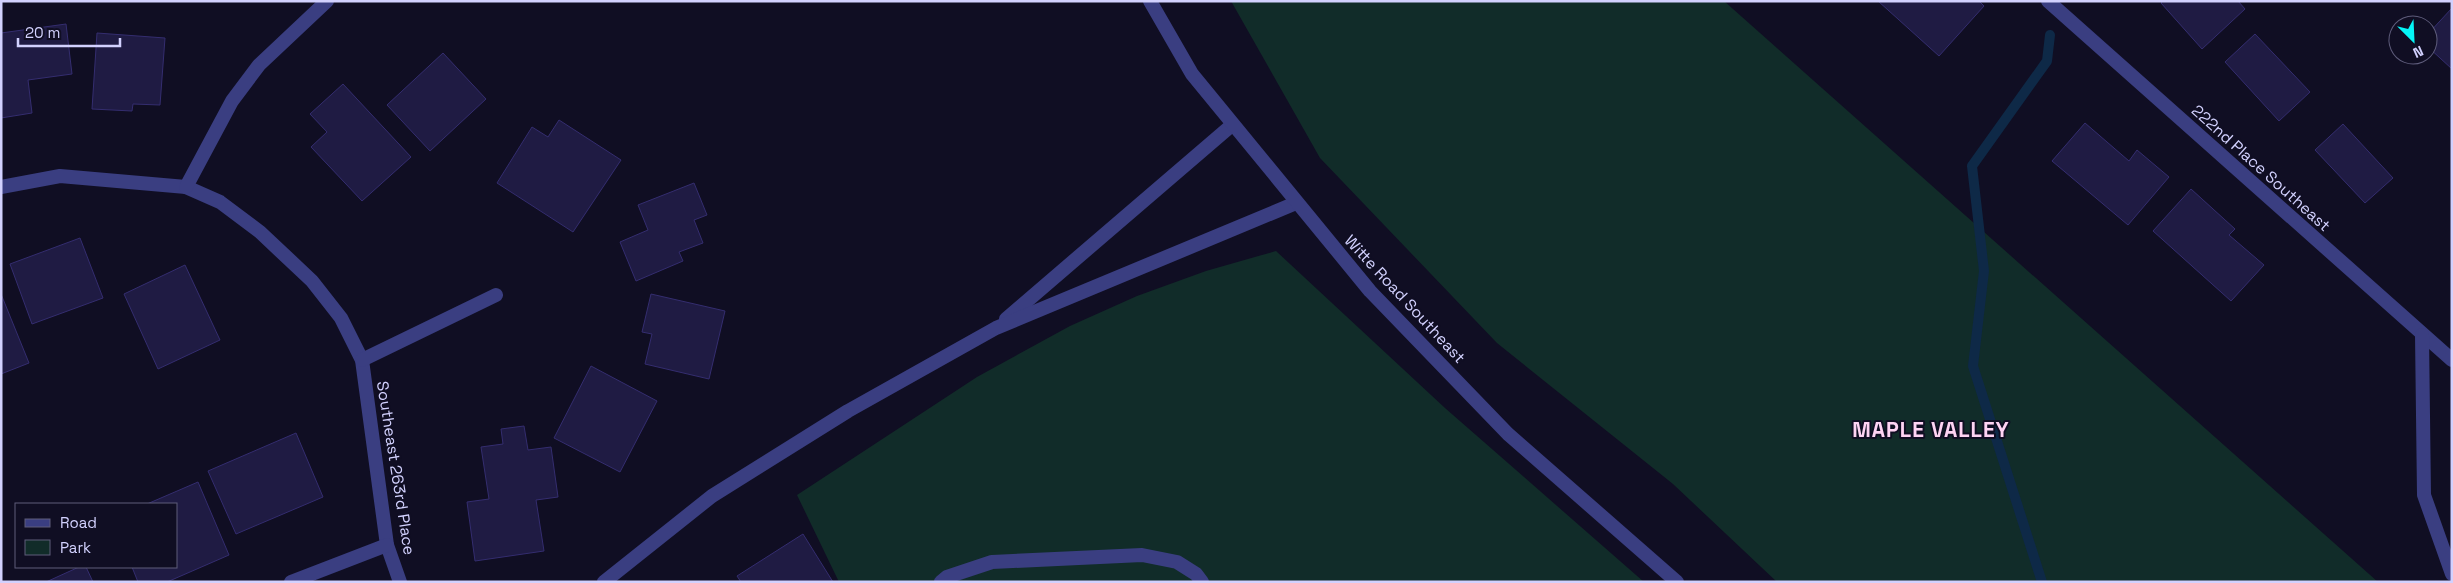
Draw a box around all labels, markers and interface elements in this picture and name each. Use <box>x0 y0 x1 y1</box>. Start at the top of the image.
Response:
scale bar <box>18 15 120 47</box>
north arrow <box>2388 15 2438 65</box>
text: 20 m <box>25 23 60 42</box>
text: N <box>2410 42 2426 62</box>
street label: 222nd Place Southeast <box>2187 100 2335 236</box>
street label: Witte Road Southeast <box>1340 230 1470 368</box>
street label: Southeast 263rd Place <box>372 380 420 556</box>
district label: MAPLE VALLEY <box>1852 416 2010 443</box>
legend <box>15 503 178 568</box>
text: Road <box>60 513 97 532</box>
text: Park <box>60 538 91 557</box>

